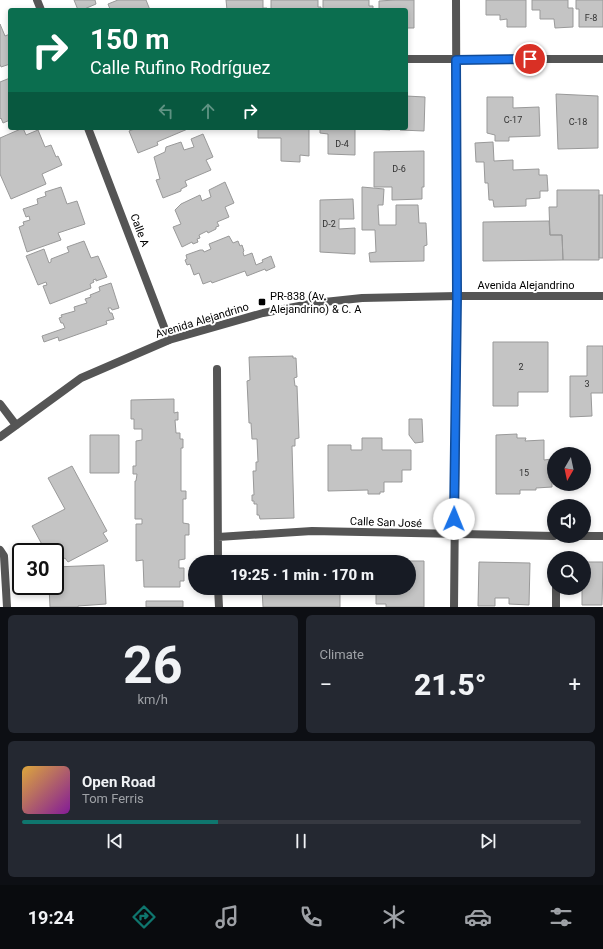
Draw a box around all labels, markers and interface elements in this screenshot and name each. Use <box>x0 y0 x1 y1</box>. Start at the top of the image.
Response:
house number: F-8 <box>585 13 597 23</box>
text: 150 m <box>90 23 169 56</box>
icon: right <box>24 24 76 76</box>
pin <box>513 42 547 76</box>
icon: arrive <box>519 48 541 70</box>
text: Calle Rufino Rodríguez <box>90 57 271 78</box>
icon: left <box>155 100 177 122</box>
icon: ahead <box>197 100 219 122</box>
icon: right <box>239 100 261 122</box>
house number: C-17 <box>504 115 522 125</box>
house number: C-18 <box>569 117 587 127</box>
house number: D-4 <box>335 139 349 149</box>
house number: D-6 <box>392 164 406 174</box>
street label: Calle A <box>127 212 152 249</box>
house number: D-2 <box>322 219 336 229</box>
street label: Avenida Alejandrino <box>478 279 575 292</box>
place label: PR-838 (Av. Alejandrino) & C. A <box>270 290 362 316</box>
marker: PR-838 (Av. Alejandrino) & C. A <box>257 297 267 307</box>
street label: Avenida Alejandrino <box>154 300 250 341</box>
house number: 2 <box>518 362 524 372</box>
house number: 3 <box>584 379 590 389</box>
north arrow <box>547 447 591 491</box>
map controls <box>547 447 591 595</box>
house number: 15 <box>519 468 529 478</box>
position arrow <box>433 498 475 540</box>
button: sound <box>547 499 591 543</box>
street label: Calle San José <box>350 515 422 530</box>
speed limit sign: 30 <box>12 543 64 595</box>
button: search <box>547 551 591 595</box>
text: 19:25 · 1 min · 170 m <box>230 566 374 584</box>
text: 26 <box>123 635 183 696</box>
text: Climate <box>320 647 364 662</box>
text: 21.5° <box>414 667 487 702</box>
text: − <box>320 672 332 697</box>
text: + <box>569 672 581 697</box>
text: km/h <box>137 692 168 707</box>
text: Open Road <box>82 773 156 791</box>
text: Tom Ferris <box>82 791 144 806</box>
icon: previous <box>104 830 126 852</box>
icon: pause <box>290 830 312 852</box>
icon: next <box>477 830 499 852</box>
icon: directions <box>130 903 158 931</box>
icon: music <box>213 903 241 931</box>
icon: phone <box>297 903 325 931</box>
icon: climate <box>380 903 408 931</box>
icon: car <box>464 903 492 931</box>
icon: filters <box>547 903 575 931</box>
text: 19:24 <box>28 907 74 928</box>

